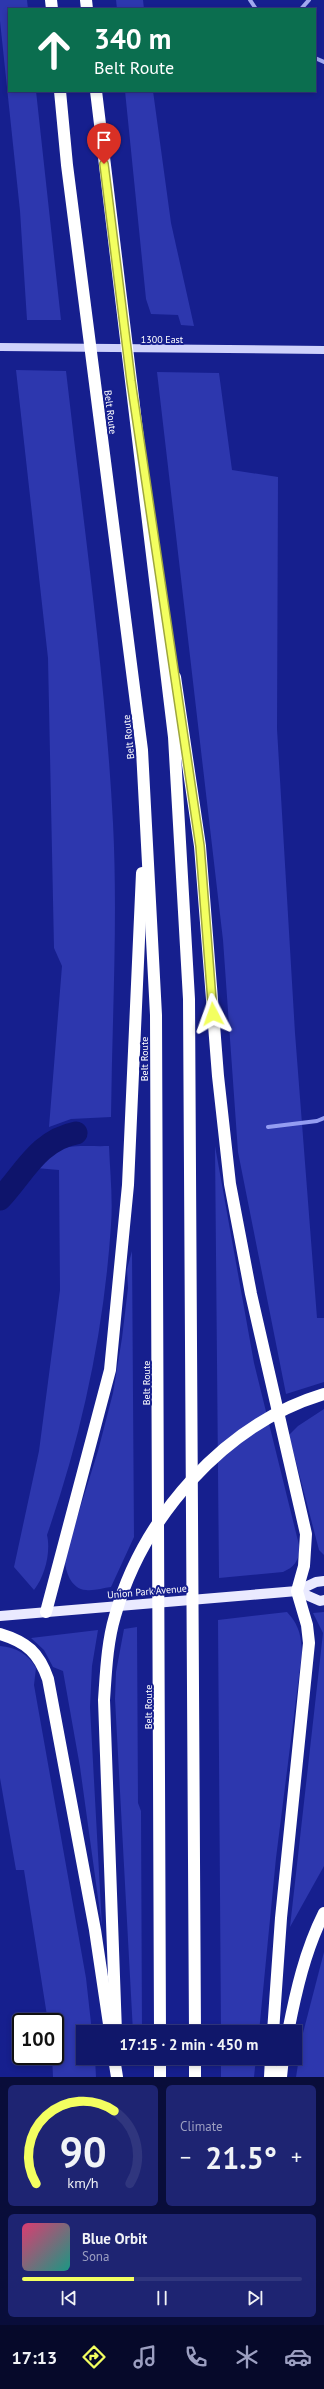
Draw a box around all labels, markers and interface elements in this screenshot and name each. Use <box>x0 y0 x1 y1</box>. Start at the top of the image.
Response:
text: 340 m <box>94 20 171 57</box>
icon: ahead <box>28 24 80 76</box>
text: Belt Route <box>94 56 174 79</box>
pin <box>87 123 121 164</box>
icon: arrive <box>93 129 115 151</box>
street label: 1300 East <box>141 333 184 346</box>
street label: Belt Route <box>101 389 120 435</box>
street label: Belt Route <box>120 714 137 760</box>
position arrow <box>192 993 234 1035</box>
street label: Belt Route <box>138 1037 151 1081</box>
street label: Belt Route <box>140 1361 153 1405</box>
street label: Union Park Avenue <box>107 1582 187 1601</box>
street label: Belt Route <box>142 1685 155 1729</box>
speed limit sign: 100 <box>12 2013 64 2065</box>
text: 17:15 · 2 min · 450 m <box>120 2035 258 2054</box>
text: Climate <box>180 2118 223 2135</box>
text: 90 <box>59 2124 107 2177</box>
text: 21.5° <box>205 2138 277 2177</box>
text: − <box>180 2143 191 2171</box>
text: + <box>291 2143 302 2171</box>
text: km/h <box>67 2172 99 2191</box>
text: Blue Orbit <box>82 2229 147 2248</box>
text: Sona <box>82 2248 109 2265</box>
icon: previous <box>58 2287 80 2309</box>
icon: pause <box>151 2287 173 2309</box>
icon: next <box>244 2287 266 2309</box>
icon: directions <box>80 2343 108 2371</box>
icon: music <box>131 2343 159 2371</box>
icon: phone <box>182 2343 210 2371</box>
icon: climate <box>233 2343 261 2371</box>
icon: car <box>284 2343 312 2371</box>
text: 17:13 <box>12 2346 57 2369</box>

